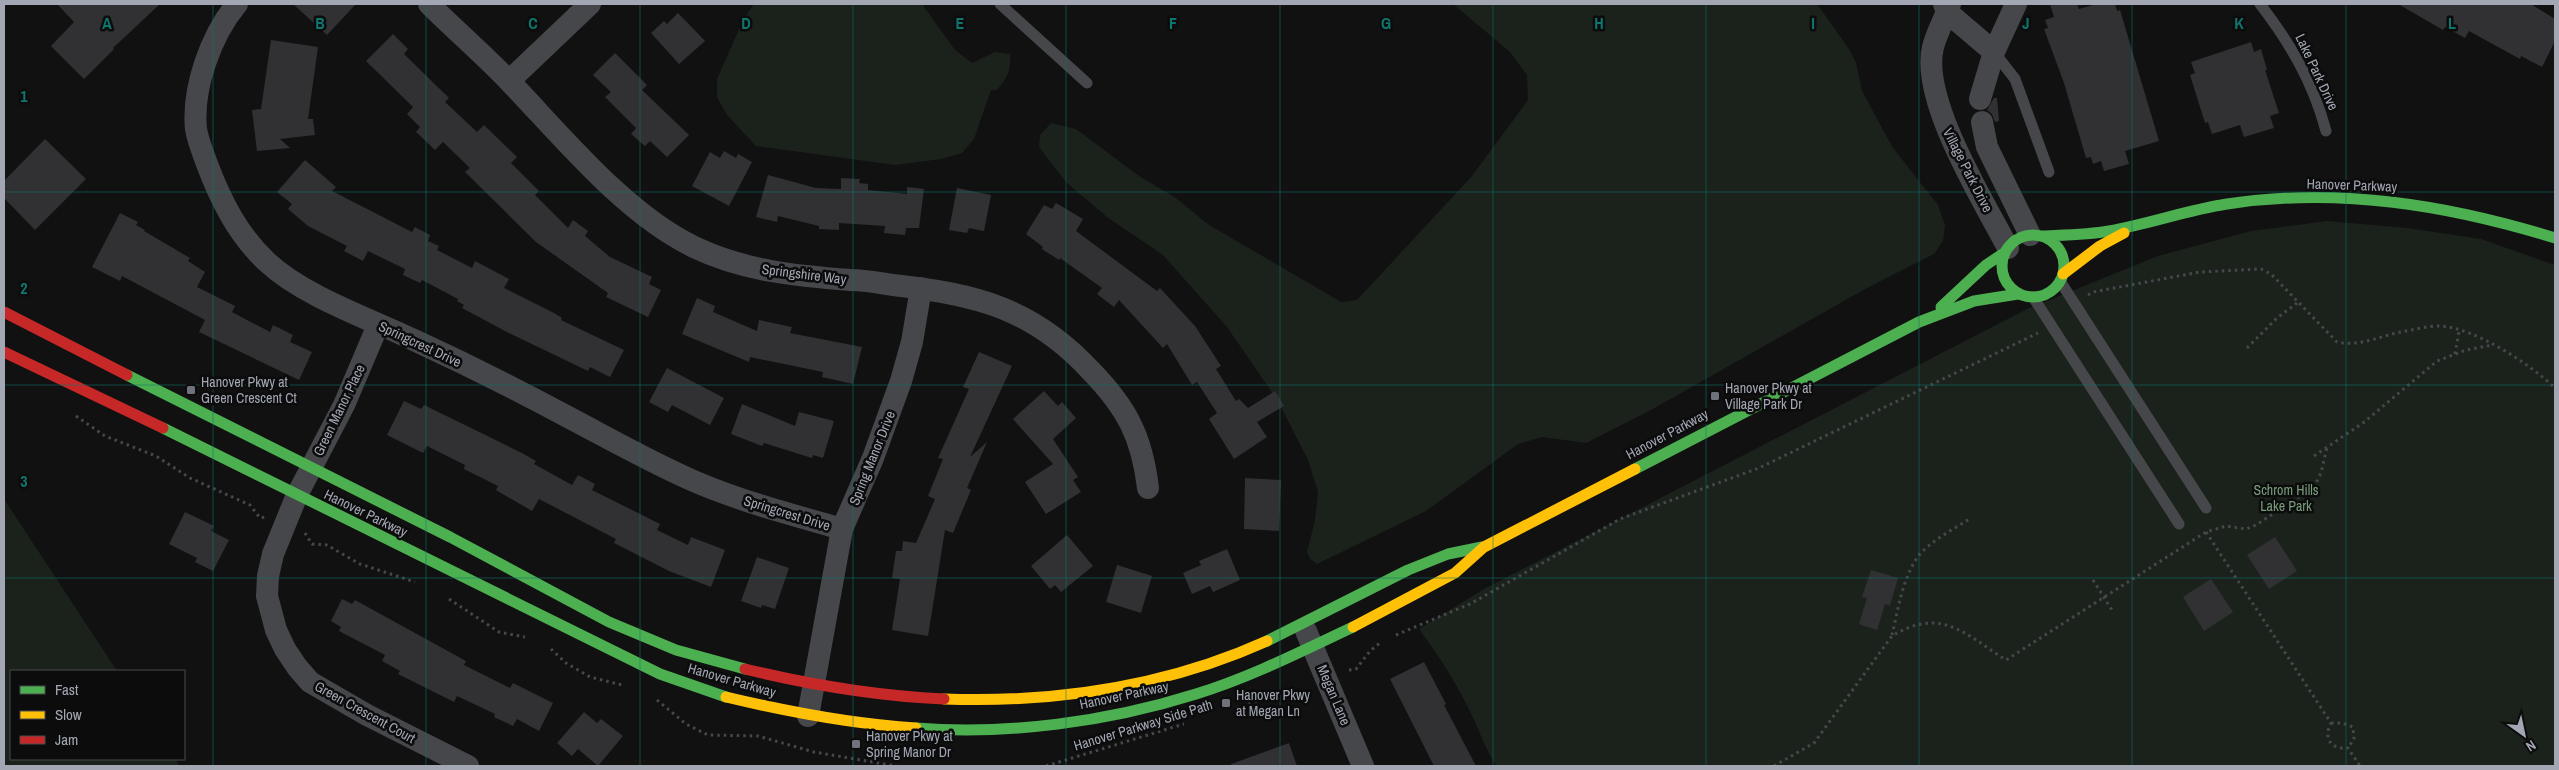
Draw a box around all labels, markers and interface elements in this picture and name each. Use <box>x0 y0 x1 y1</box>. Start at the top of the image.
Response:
text: A <box>102 12 112 34</box>
text: B <box>315 12 325 34</box>
text: C <box>528 12 538 34</box>
text: D <box>741 12 751 34</box>
text: E <box>956 12 965 34</box>
text: F <box>1169 12 1177 34</box>
text: G <box>1381 12 1391 34</box>
text: H <box>1594 12 1604 34</box>
text: I <box>1811 12 1815 34</box>
text: J <box>2022 12 2030 34</box>
text: K <box>2234 12 2244 34</box>
text: L <box>2448 12 2456 34</box>
street label: Lake Park Drive <box>2291 31 2343 113</box>
text: 1 <box>20 85 28 107</box>
street label: Village Park Drive <box>1939 125 1997 215</box>
street label: Hanover Parkway <box>2306 174 2398 196</box>
street label: Springshire Way <box>761 260 848 288</box>
text: 2 <box>20 277 28 299</box>
street label: Springcrest Drive <box>376 317 464 371</box>
street label: Green Manor Place <box>309 361 369 459</box>
place label: Hanover Pkwy at Green Crescent Ct <box>201 373 297 407</box>
place label: Hanover Pkwy at Village Park Dr <box>1725 379 1812 413</box>
marker: Hanover Pkwy at Green Crescent Ct <box>185 384 197 396</box>
marker: Hanover Pkwy at Village Park Dr <box>1709 390 1721 402</box>
street label: Hanover Parkway <box>1623 405 1711 463</box>
street label: Spring Manor Drive <box>845 408 899 508</box>
text: 3 <box>20 470 28 492</box>
park label: Schrom Hills Lake Park <box>2253 481 2319 515</box>
street label: Hanover Parkway <box>321 485 411 541</box>
street label: Springcrest Drive <box>742 491 832 535</box>
street label: Hanover Parkway <box>686 659 778 701</box>
street label: Megan Lane <box>1313 662 1355 728</box>
legend <box>10 670 185 760</box>
street label: Green Crescent Court <box>312 677 418 747</box>
street label: Hanover Parkway <box>1078 677 1170 713</box>
text: Fast <box>55 679 79 700</box>
place label: Hanover Pkwy at Megan Ln <box>1236 686 1310 720</box>
street label: Hanover Parkway Side Path <box>1071 695 1215 755</box>
marker: Hanover Pkwy at Megan Ln <box>1220 697 1232 709</box>
text: Slow <box>55 704 82 725</box>
north arrow <box>2499 710 2549 760</box>
place label: Hanover Pkwy at Spring Manor Dr <box>866 727 953 761</box>
text: Jam <box>55 729 78 750</box>
text: N <box>2523 736 2539 756</box>
marker: Hanover Pkwy at Spring Manor Dr <box>850 738 862 750</box>

